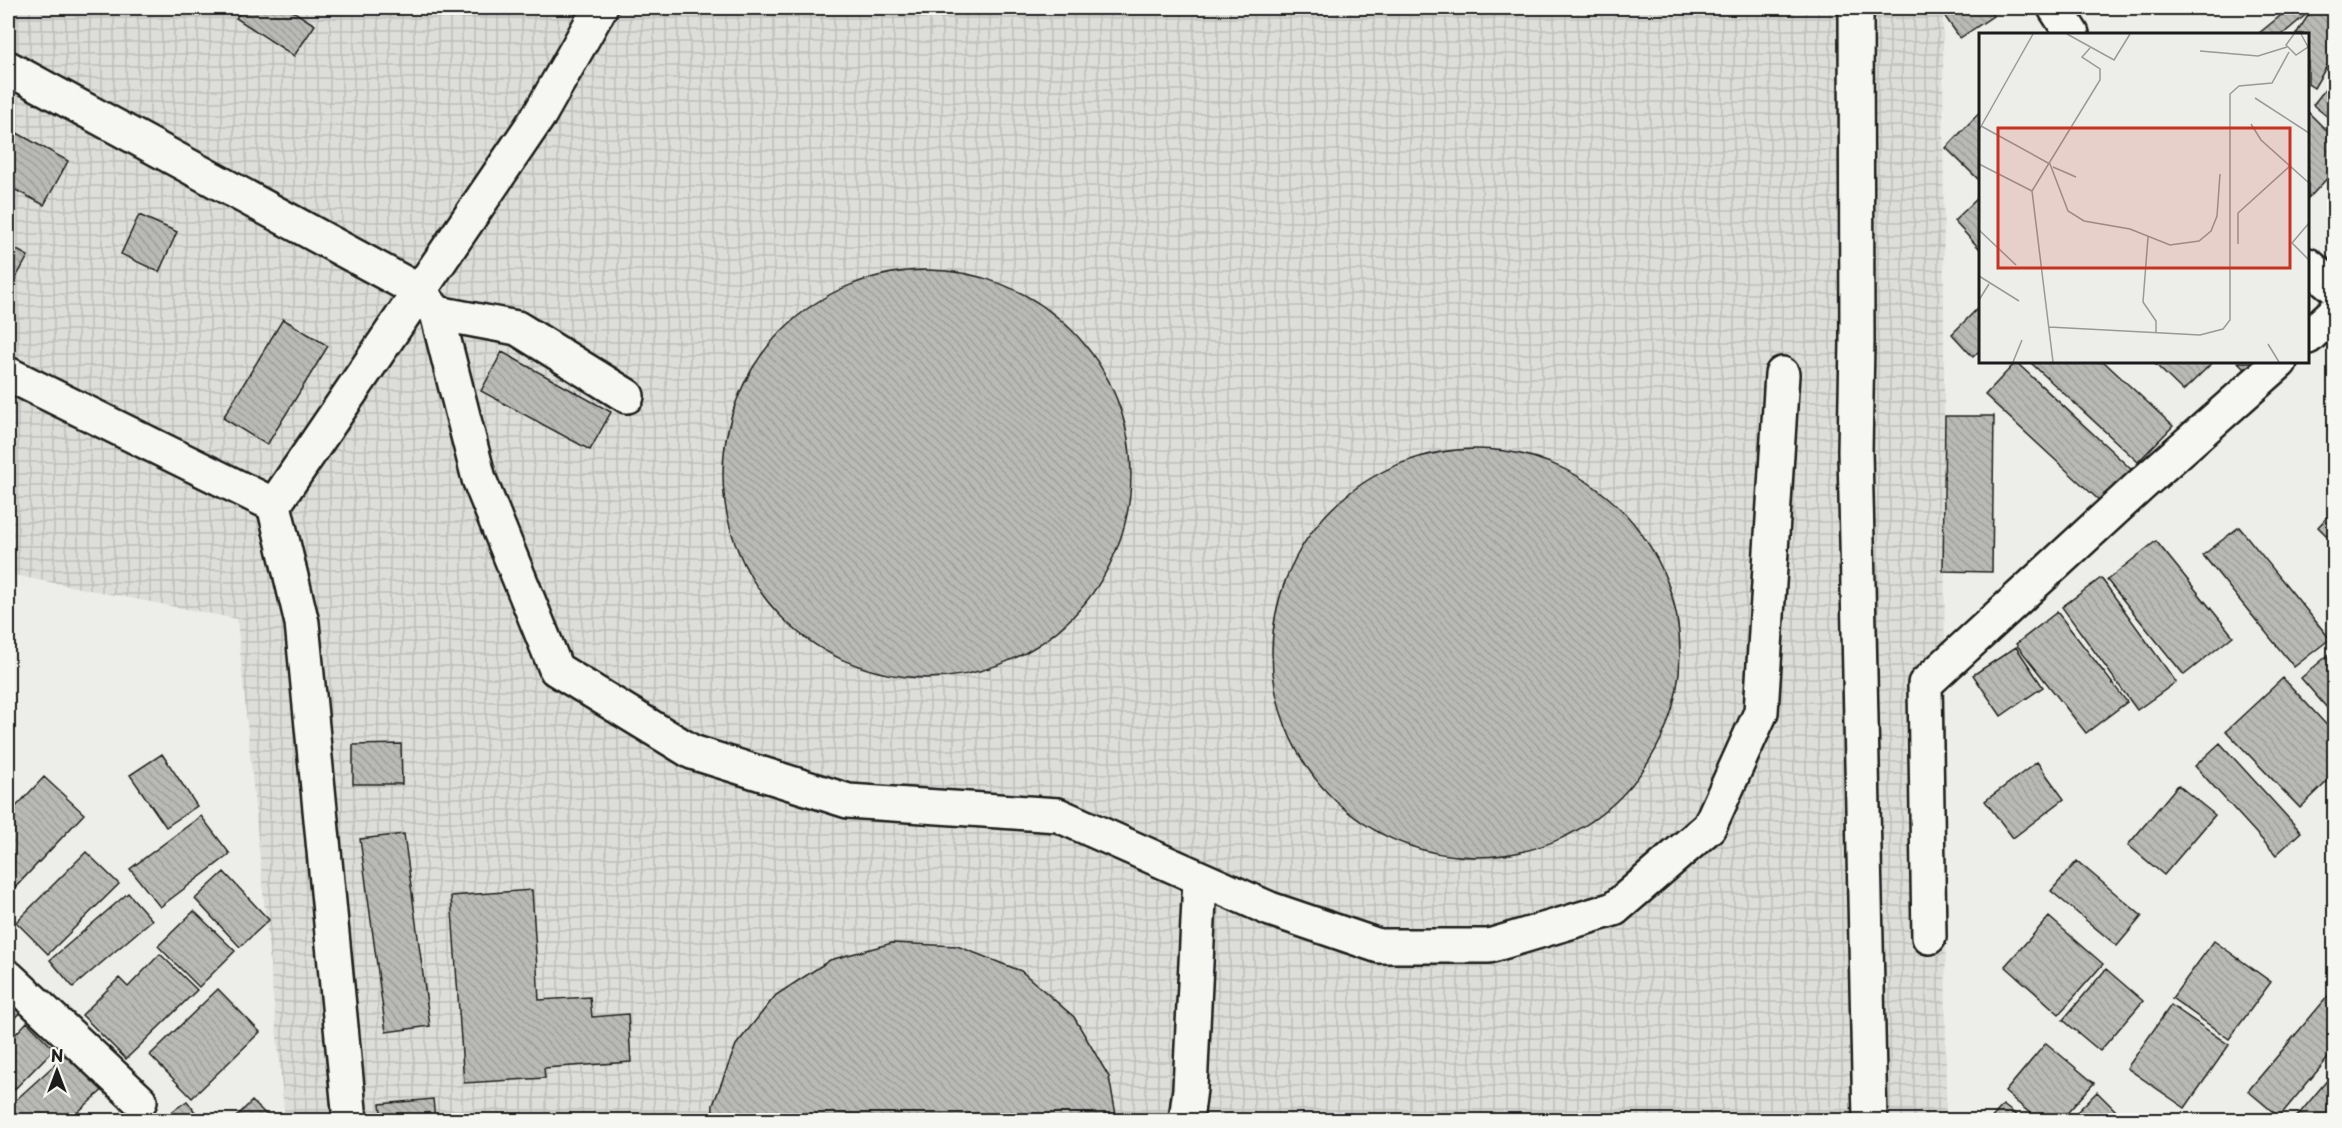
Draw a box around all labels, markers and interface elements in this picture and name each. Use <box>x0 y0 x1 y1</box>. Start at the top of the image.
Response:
inset map <box>1979 33 2309 363</box>
north arrow <box>27 1041 87 1101</box>
text: N <box>51 1043 63 1067</box>

